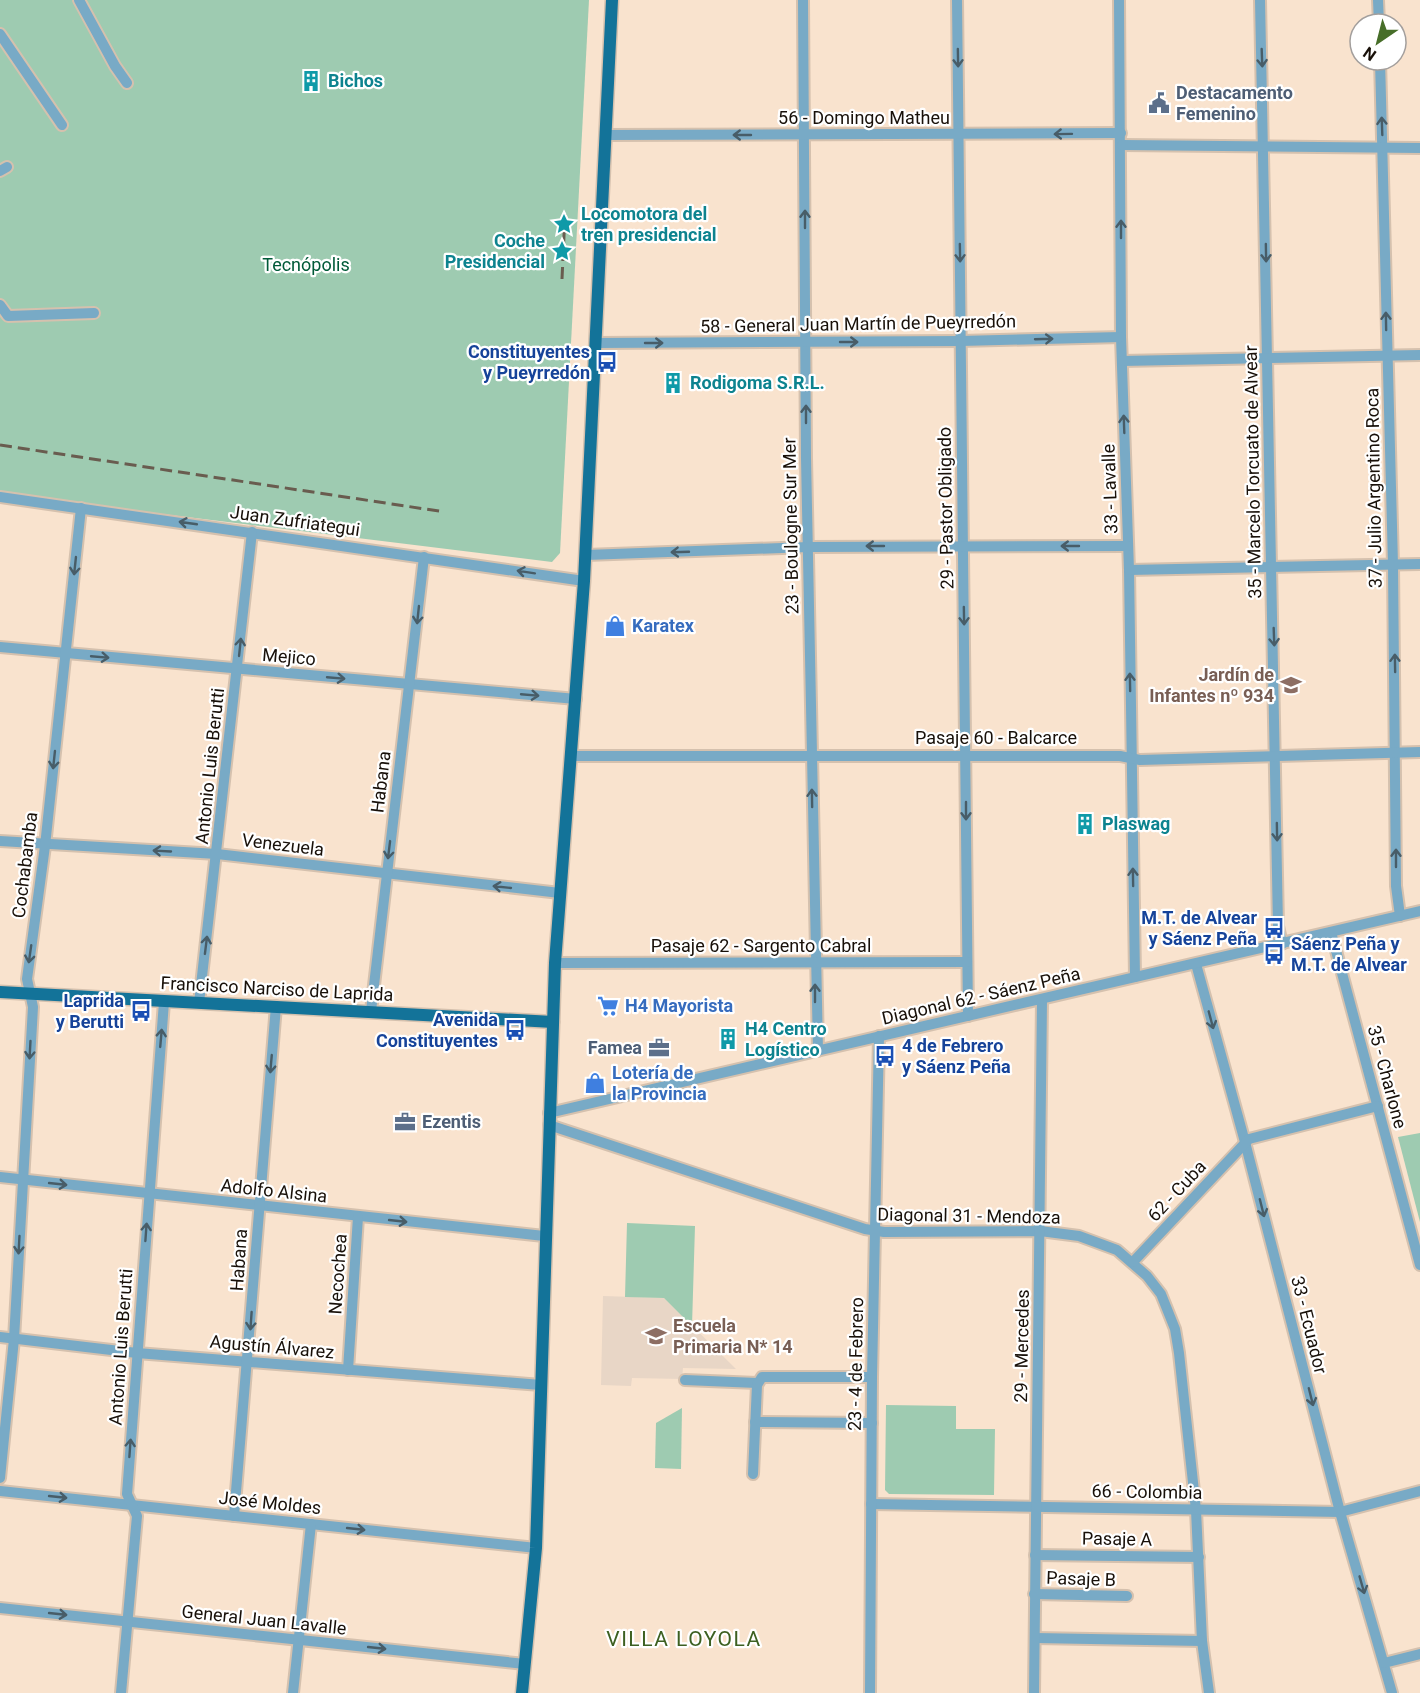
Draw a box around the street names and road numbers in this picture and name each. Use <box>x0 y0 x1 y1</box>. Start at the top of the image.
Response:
street label: 56 - Domingo Matheu <box>778 107 950 128</box>
street label: 58 - General Juan Martín de Pueyrredón <box>700 310 1016 337</box>
street label: 35 - Marcelo Torcuato de Alvear <box>1240 345 1265 599</box>
street label: 37 - Julio Argentino Roca <box>1361 388 1386 588</box>
street label: 29 - Pastor Obligado <box>934 427 957 589</box>
street label: 23 - Boulogne Sur Mer <box>778 437 803 615</box>
street label: 33 - Lavalle <box>1097 444 1122 534</box>
street label: Juan Zufriategui <box>229 501 361 540</box>
street label: Mejico <box>261 644 317 669</box>
street label: Antonio Luis Berutti <box>191 687 228 845</box>
street label: Pasaje 60 - Balcarce <box>915 727 1077 748</box>
street label: Habana <box>366 750 395 814</box>
street label: Cochabamba <box>8 811 41 919</box>
street label: Venezuela <box>241 829 325 860</box>
street label: Pasaje 62 - Sargento Cabral <box>651 935 871 956</box>
street label: Diagonal 62 - Sáenz Peña <box>880 962 1082 1029</box>
street label: Francisco Narciso de Laprida <box>160 972 394 1005</box>
street label: 35 - Charlone <box>1364 1023 1411 1131</box>
street label: 62 - Cuba <box>1143 1156 1210 1225</box>
street label: Adolfo Alsina <box>220 1174 328 1207</box>
street label: Diagonal 31 - Mendoza <box>877 1203 1061 1228</box>
street label: Habana <box>226 1228 251 1292</box>
street label: Necochea <box>324 1233 351 1315</box>
street label: Antonio Luis Berutti <box>105 1268 136 1426</box>
street label: 33 - Ecuador <box>1287 1274 1332 1376</box>
street label: 29 - Mercedes <box>1010 1289 1033 1403</box>
street label: 23 - 4 de Febrero <box>844 1297 867 1431</box>
street label: Agustín Álvarez <box>209 1331 335 1362</box>
street label: 66 - Colombia <box>1091 1480 1203 1503</box>
street label: José Moldes <box>218 1487 322 1518</box>
street label: Pasaje A <box>1082 1527 1153 1550</box>
street label: Pasaje B <box>1046 1567 1116 1590</box>
street label: General Juan Lavalle <box>181 1600 348 1639</box>

